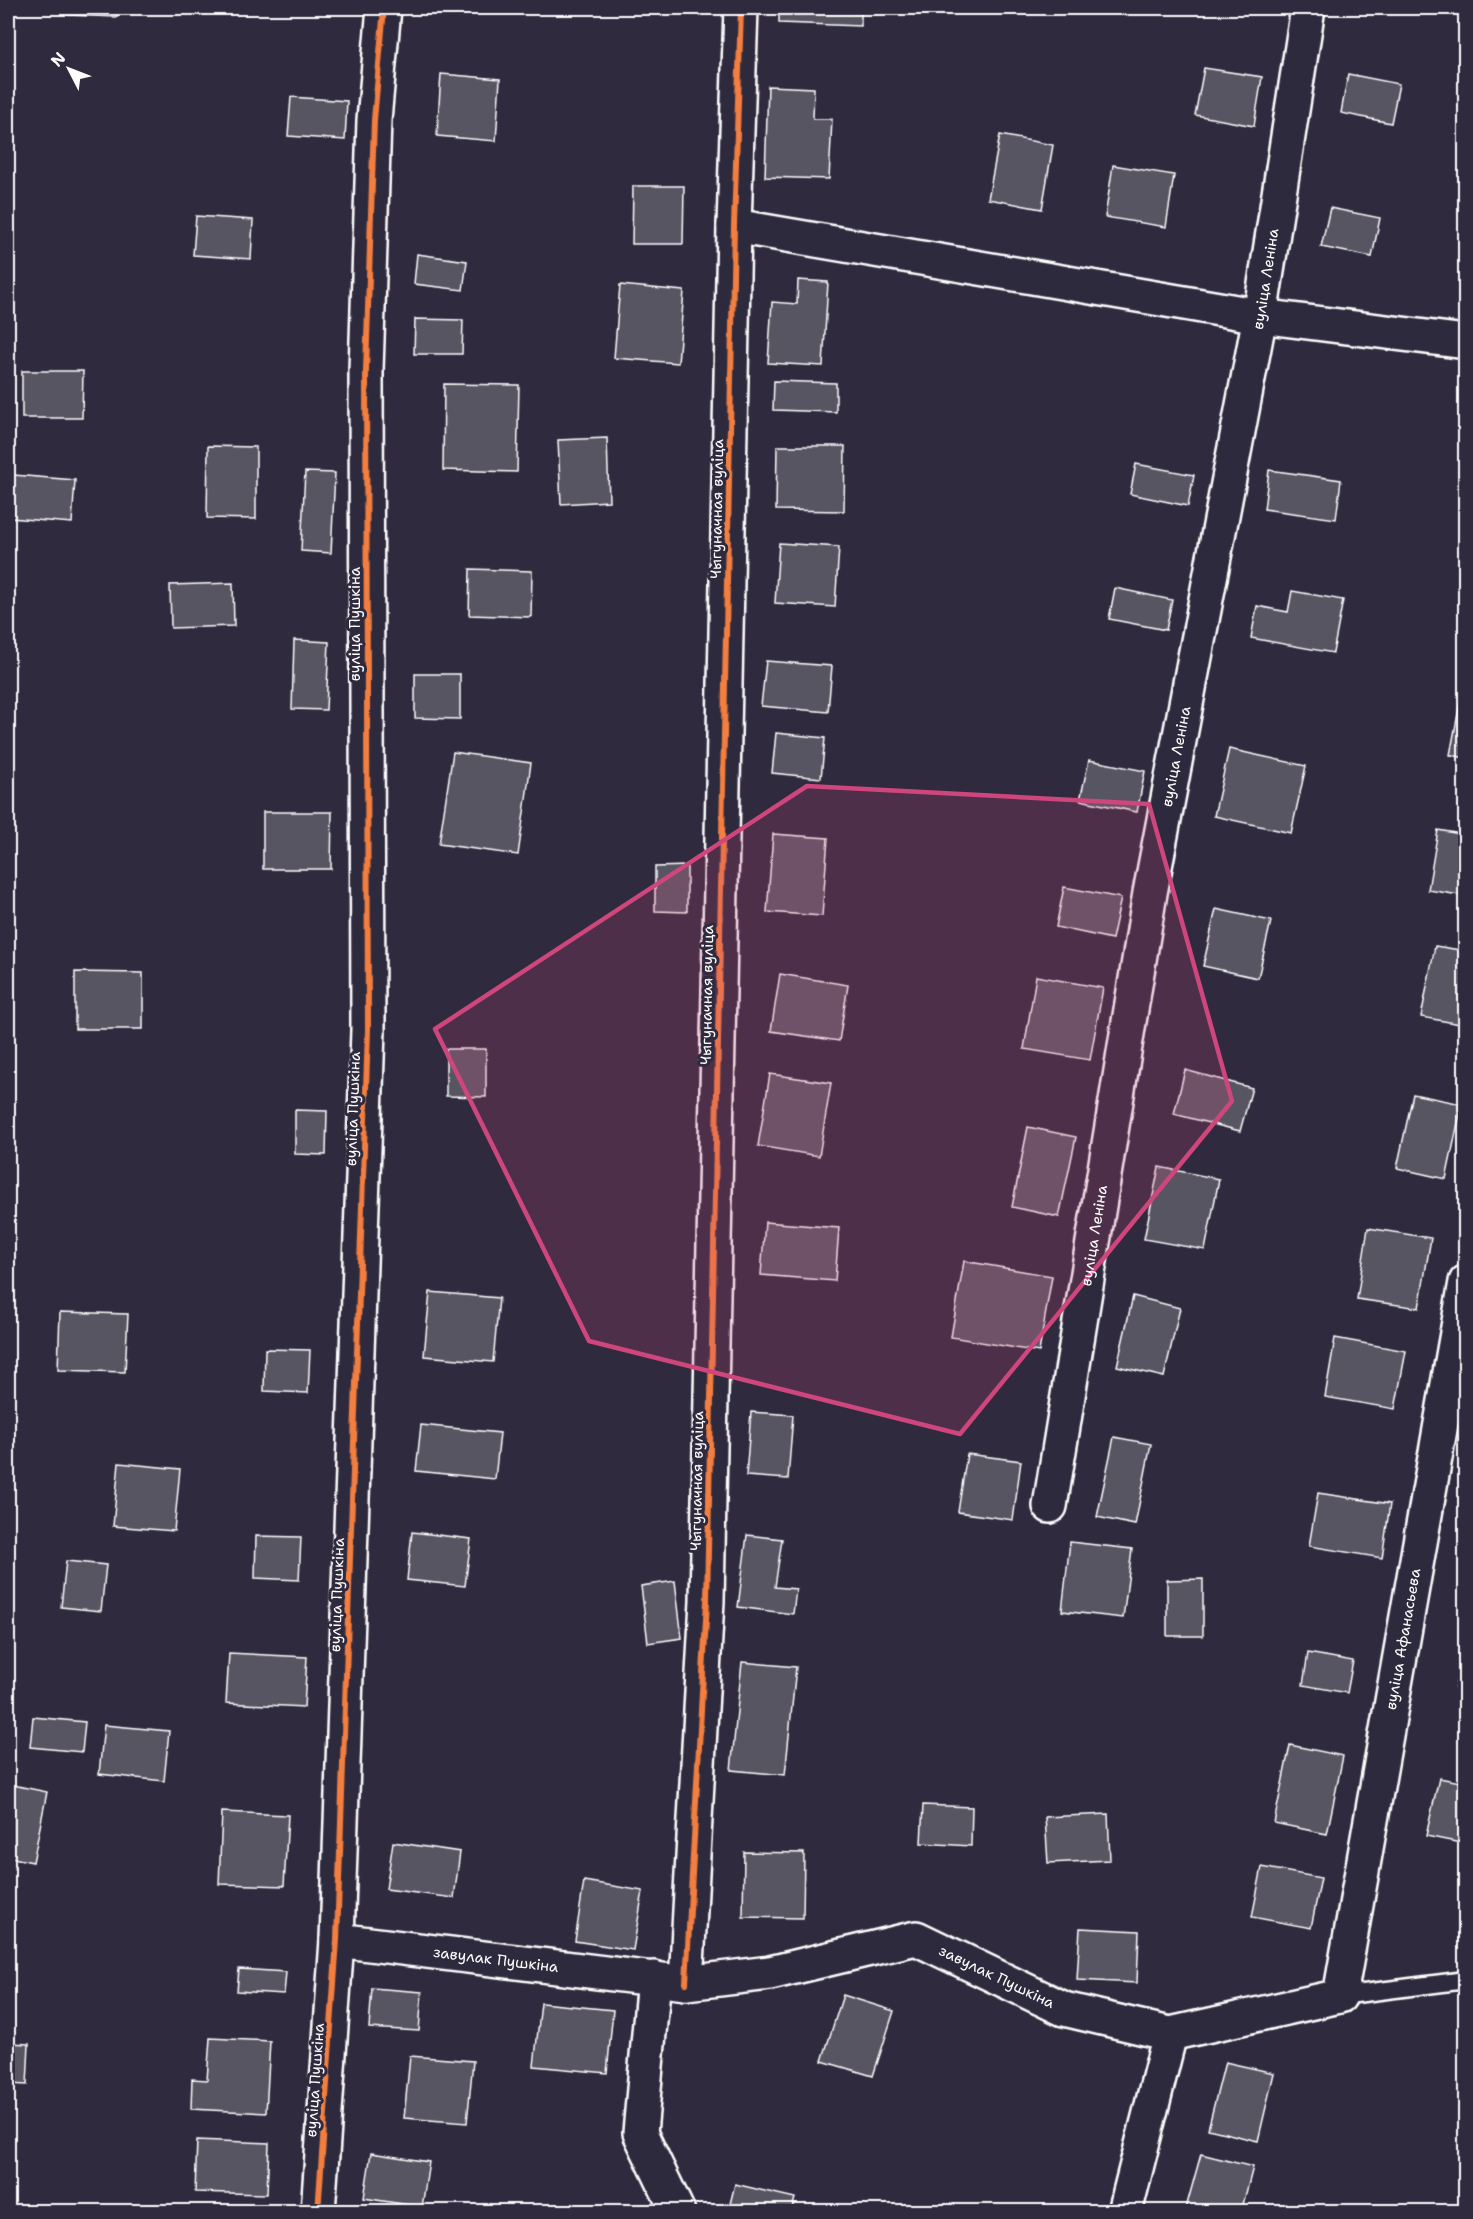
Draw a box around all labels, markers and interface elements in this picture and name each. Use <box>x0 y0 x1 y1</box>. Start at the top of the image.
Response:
north arrow <box>39 39 99 99</box>
text: N <box>46 48 70 71</box>
street label: вуліца Леніна <box>1248 226 1284 331</box>
street label: Чыгуначная вуліца <box>706 438 728 579</box>
street label: вуліца Пушкіна <box>345 566 365 681</box>
street label: вуліца Леніна <box>1157 704 1196 808</box>
street label: Чыгуначная вуліца <box>696 924 718 1065</box>
street label: вуліца Пушкіна <box>341 1051 365 1166</box>
street label: вуліца Леніна <box>1076 1183 1112 1287</box>
street label: Чыгуначная вуліца <box>686 1410 708 1551</box>
street label: вуліца Пушкіна <box>325 1537 349 1652</box>
street label: вуліца Афанасьева <box>1381 1566 1425 1711</box>
street label: завулак Пушкіна <box>936 1940 1059 2013</box>
street label: завулак Пушкіна <box>432 1942 560 1977</box>
street label: вуліца Пушкіна <box>301 2022 329 2138</box>

